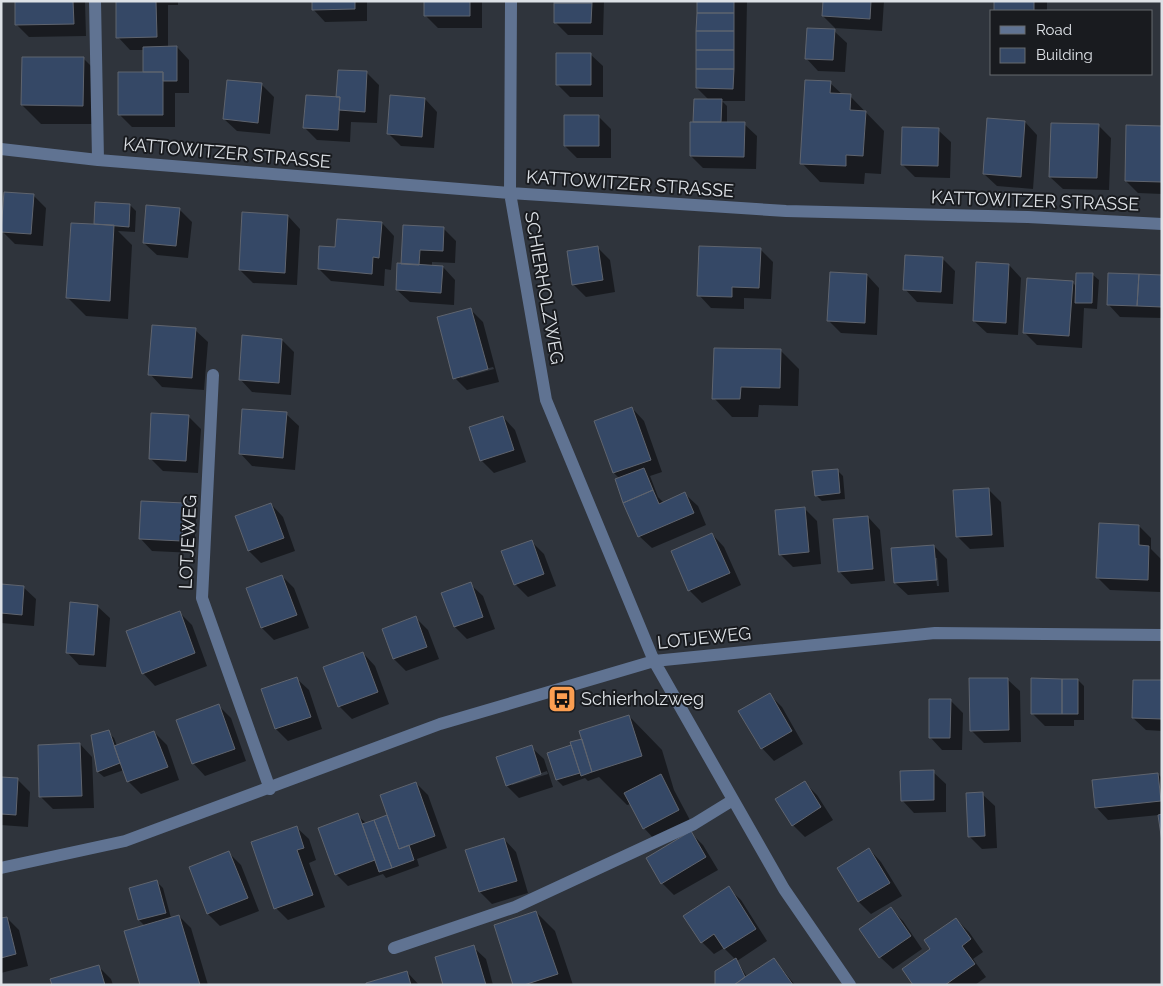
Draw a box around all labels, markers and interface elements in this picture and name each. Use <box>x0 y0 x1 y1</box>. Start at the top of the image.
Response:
legend <box>990 10 1153 75</box>
text: Road <box>1036 21 1072 39</box>
text: Building <box>1036 46 1093 64</box>
street label: KATTOWITZER STRASSE <box>122 133 332 172</box>
street label: KATTOWITZER STRASSE <box>525 166 735 201</box>
street label: KATTOWITZER STRASSE <box>931 186 1140 215</box>
street label: SCHIERHOLZWEG <box>521 210 568 366</box>
street label: LOTJEWEG <box>175 494 200 590</box>
street label: LOTJEWEG <box>656 622 752 653</box>
bus stop icon: Schierholzweg <box>547 684 577 714</box>
place label: Schierholzweg <box>581 688 704 709</box>

